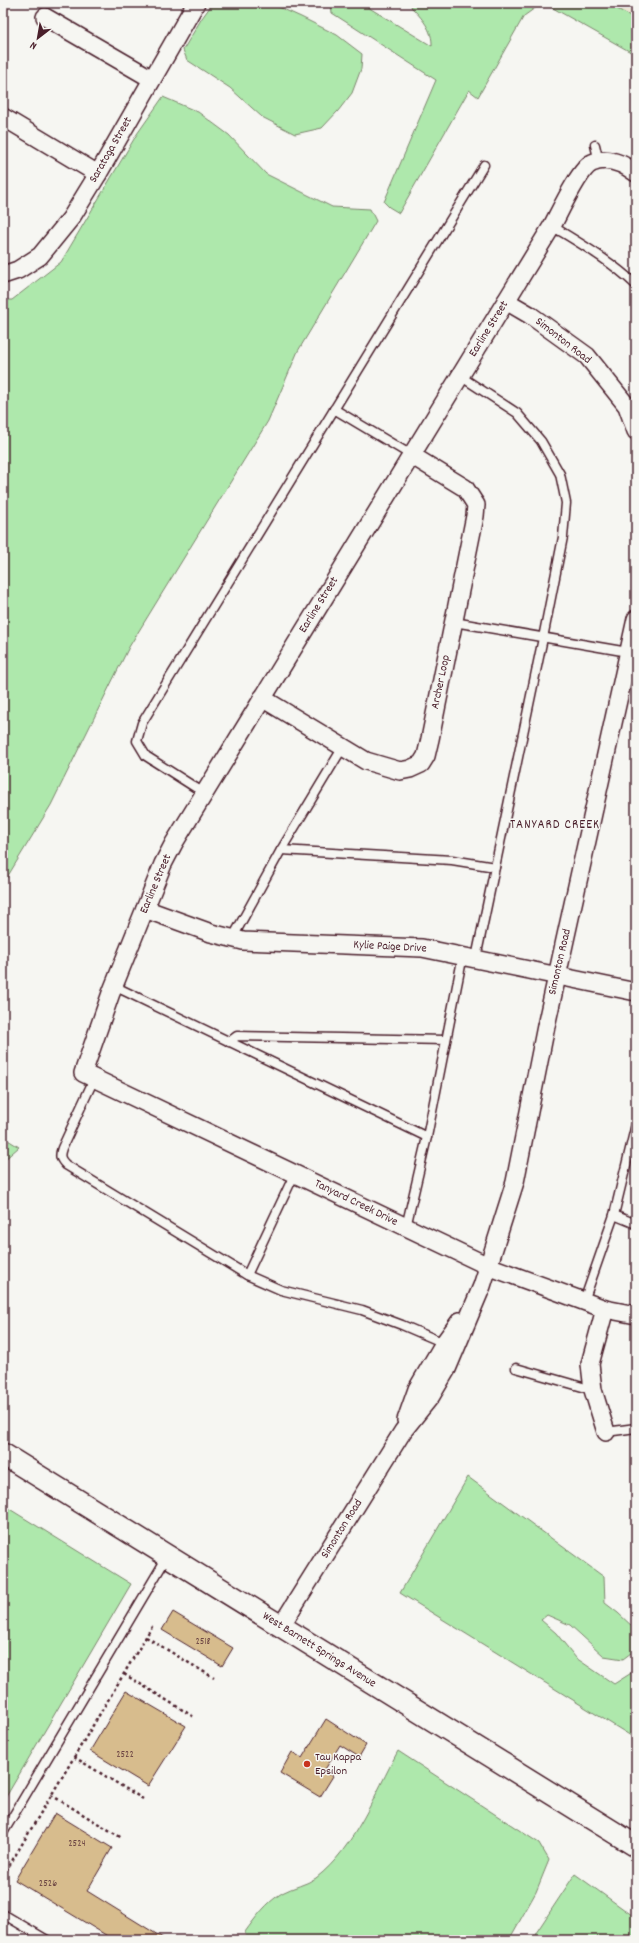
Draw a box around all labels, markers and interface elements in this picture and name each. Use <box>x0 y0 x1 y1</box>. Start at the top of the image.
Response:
north arrow <box>18 18 58 58</box>
text: N <box>27 36 40 53</box>
street label: Saratoga Street <box>85 113 137 186</box>
street label: Earline Street <box>465 297 513 360</box>
street label: Simonton Road <box>531 314 595 368</box>
street label: Earline Street <box>295 573 343 636</box>
street label: Archer Loop <box>427 653 455 711</box>
district label: TANYARD CREEK <box>510 816 600 835</box>
street label: Earline Street <box>136 851 176 916</box>
street label: Simonton Road <box>544 927 576 997</box>
street label: Kylie Paige Drive <box>353 937 427 957</box>
street label: Tanyard Creek Drive <box>311 1175 401 1231</box>
street label: Simonton Road <box>317 1496 367 1562</box>
street label: West Barnett Springs Avenue <box>259 1608 379 1692</box>
house number: 2518 <box>195 1635 211 1649</box>
house number: 2522 <box>116 1748 134 1762</box>
place label: Tau Kappa Epsilon <box>315 1749 362 1780</box>
marker: Tau Kappa Epsilon <box>302 1759 312 1769</box>
house number: 2524 <box>68 1837 86 1851</box>
house number: 2526 <box>39 1877 57 1891</box>

